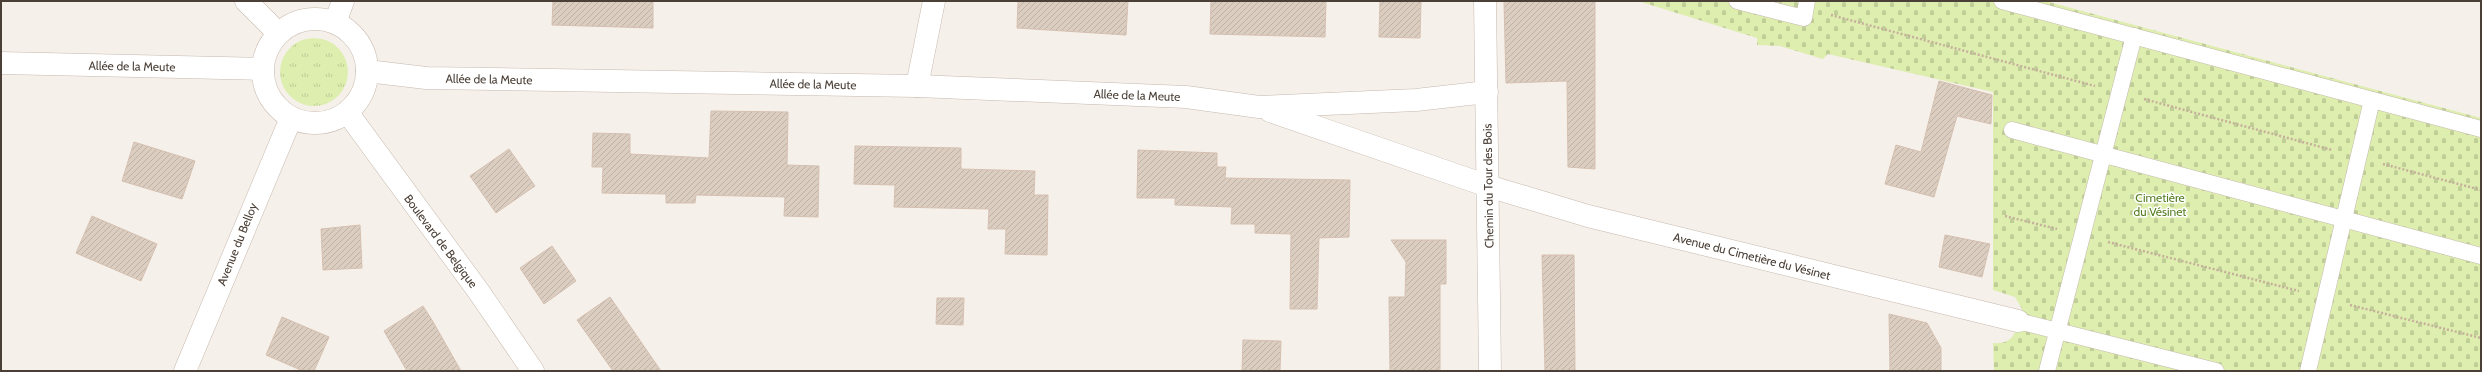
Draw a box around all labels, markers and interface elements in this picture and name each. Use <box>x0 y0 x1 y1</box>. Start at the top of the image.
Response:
street label: Allée de la Meute <box>88 58 176 74</box>
street label: Allée de la Meute <box>445 71 533 87</box>
street label: Allée de la Meute <box>769 76 857 92</box>
street label: Allée de la Meute <box>1093 86 1181 104</box>
street label: Chemin du Tour des Bois <box>1479 123 1497 248</box>
park label: Cimetière du Vésinet <box>2134 190 2186 219</box>
street label: Boulevard de Belgique <box>401 191 481 291</box>
street label: Avenue du Belloy <box>214 200 260 288</box>
street label: Avenue du Cimetière du Vésinet <box>1672 229 1832 283</box>

